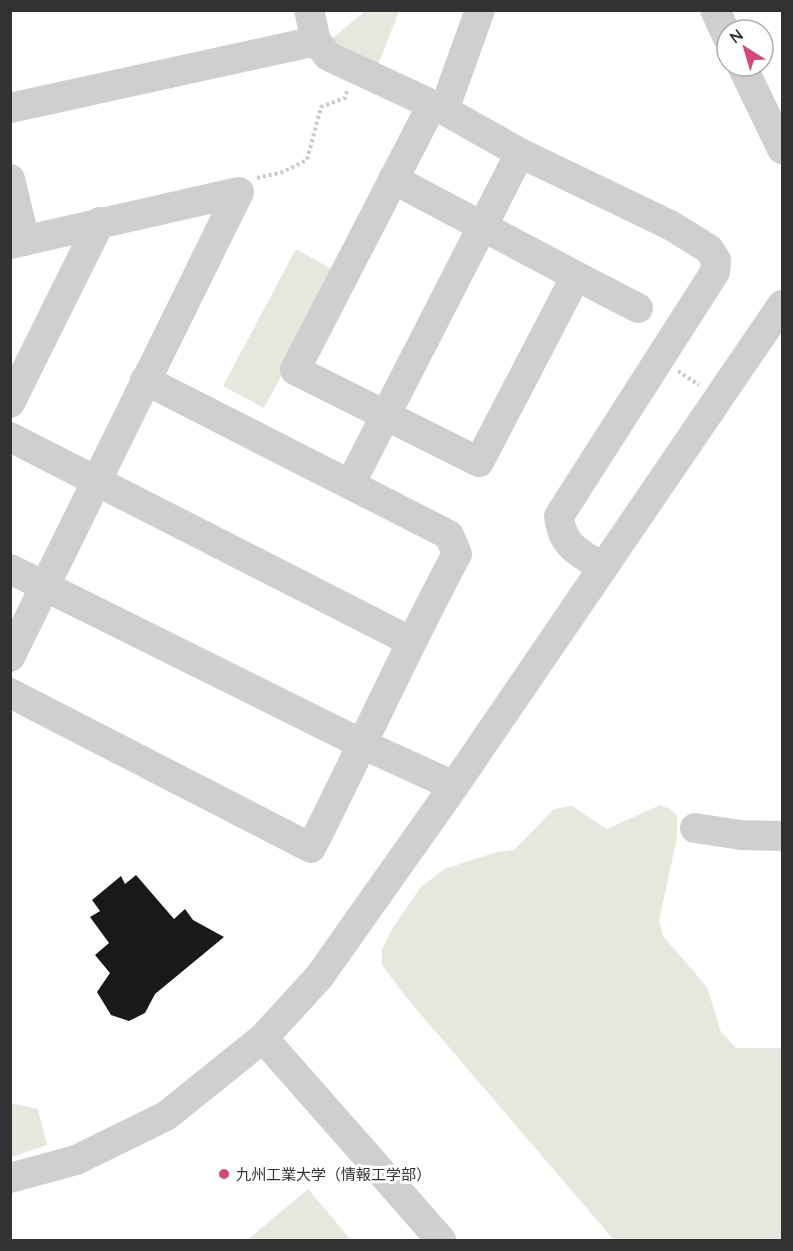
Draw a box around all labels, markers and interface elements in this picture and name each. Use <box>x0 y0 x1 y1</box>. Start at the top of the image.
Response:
north arrow <box>715 18 775 78</box>
text: N <box>725 24 747 48</box>
place label: 九州工業大学（情報工学部） <box>236 1165 431 1184</box>
marker: 九州工業大学（情報工学部） <box>217 1167 231 1181</box>

